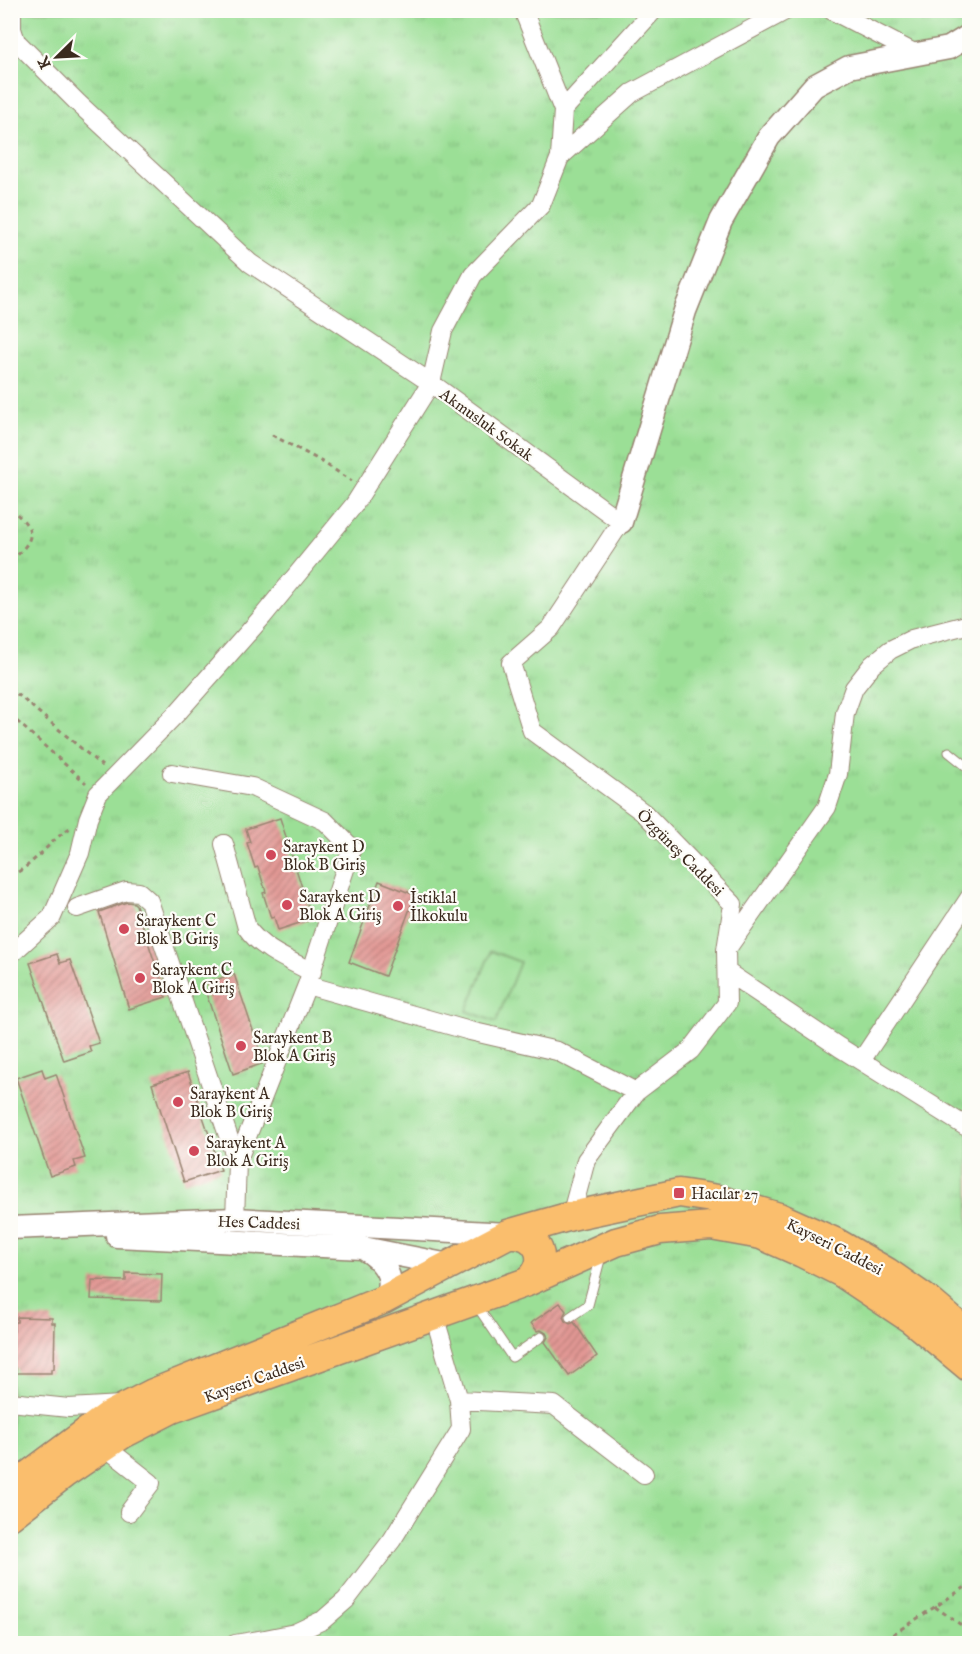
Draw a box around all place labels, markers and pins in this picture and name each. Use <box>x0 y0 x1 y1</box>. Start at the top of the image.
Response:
place label: Saraykent D Blok B Giriş <box>283 838 366 876</box>
marker: Saraykent D Blok B Giriş <box>264 848 278 862</box>
place label: İstiklal İlkokulu <box>410 887 468 927</box>
place label: Saraykent D Blok A Giriş <box>299 888 382 926</box>
marker: Saraykent D Blok A Giriş <box>280 898 294 912</box>
marker: İstiklal İlkokulu <box>391 899 405 913</box>
place label: Saraykent C Blok B Giriş <box>136 912 219 950</box>
marker: Saraykent C Blok B Giriş <box>117 922 131 936</box>
place label: Saraykent C Blok A Giriş <box>152 961 235 999</box>
marker: Saraykent C Blok A Giriş <box>133 971 147 985</box>
place label: Saraykent B Blok A Giriş <box>253 1029 336 1067</box>
marker: Saraykent B Blok A Giriş <box>234 1039 248 1053</box>
place label: Saraykent A Blok B Giriş <box>190 1085 273 1123</box>
marker: Saraykent A Blok B Giriş <box>171 1095 185 1109</box>
place label: Saraykent A Blok A Giriş <box>206 1134 289 1172</box>
marker: Saraykent A Blok A Giriş <box>187 1144 201 1158</box>
place label: Hacılar 27 <box>691 1185 758 1205</box>
marker: Hacılar 27 <box>672 1186 686 1200</box>

